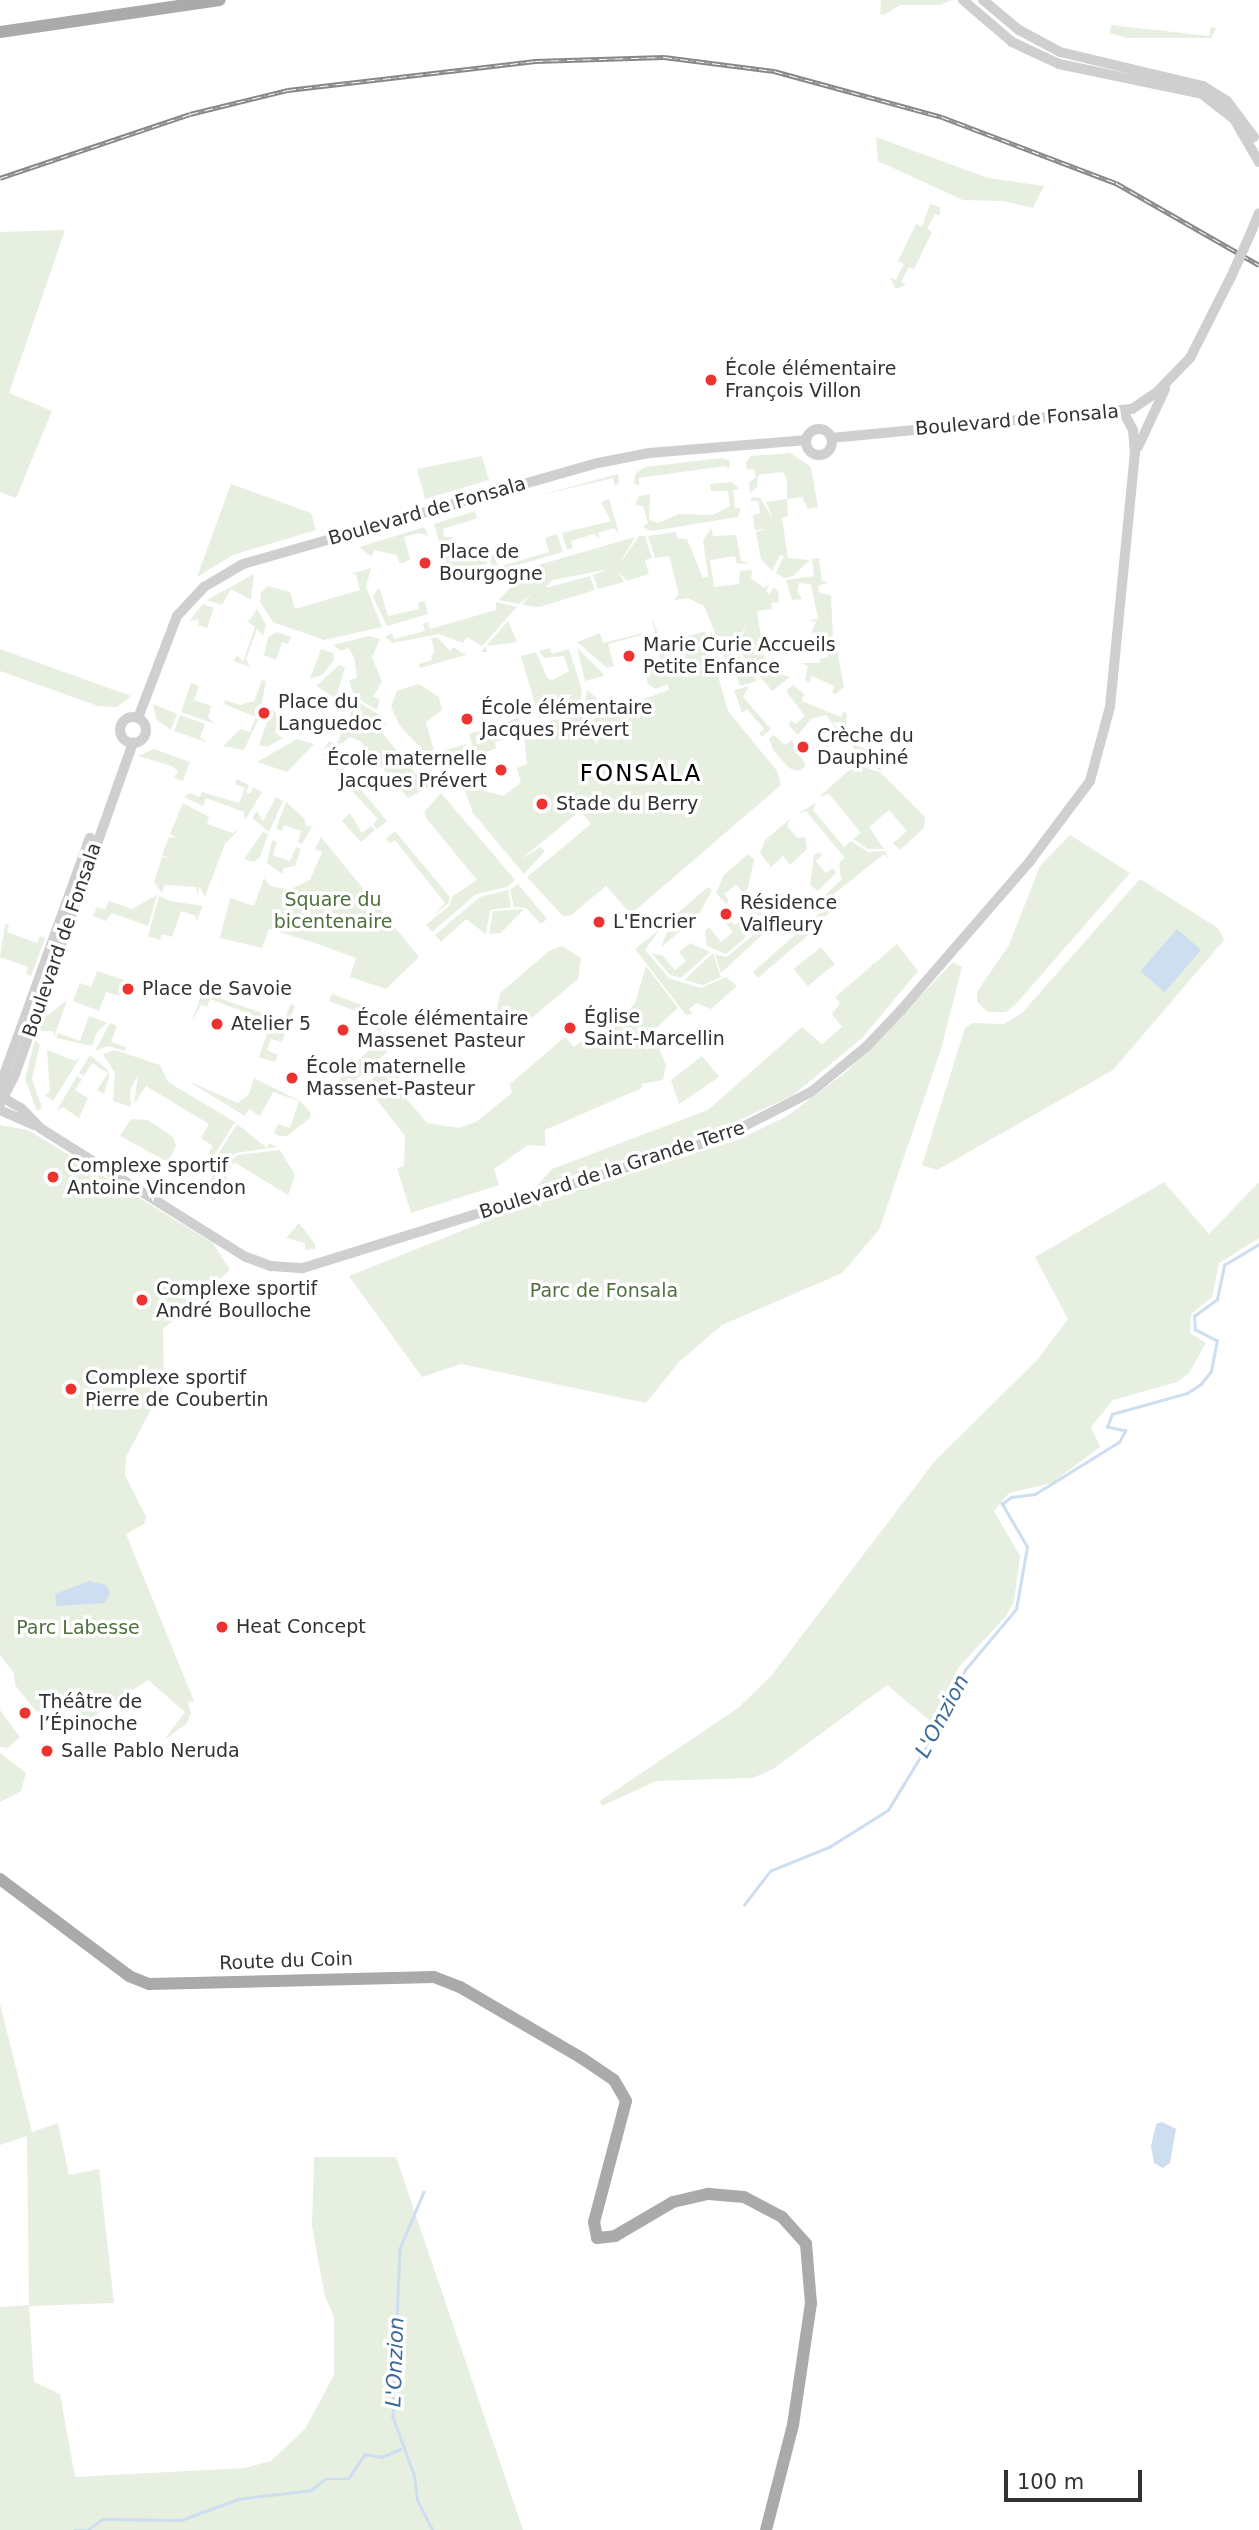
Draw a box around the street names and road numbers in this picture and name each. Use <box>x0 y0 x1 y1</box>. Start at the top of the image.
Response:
street label: Boulevard de Fonsala <box>914 400 1120 440</box>
street label: Boulevard de Fonsala <box>326 472 528 550</box>
street label: Boulevard de Fonsala <box>18 840 106 1040</box>
street label: Boulevard de la Grande Terre <box>477 1116 747 1224</box>
street label: Route du Coin <box>219 1947 353 1975</box>

